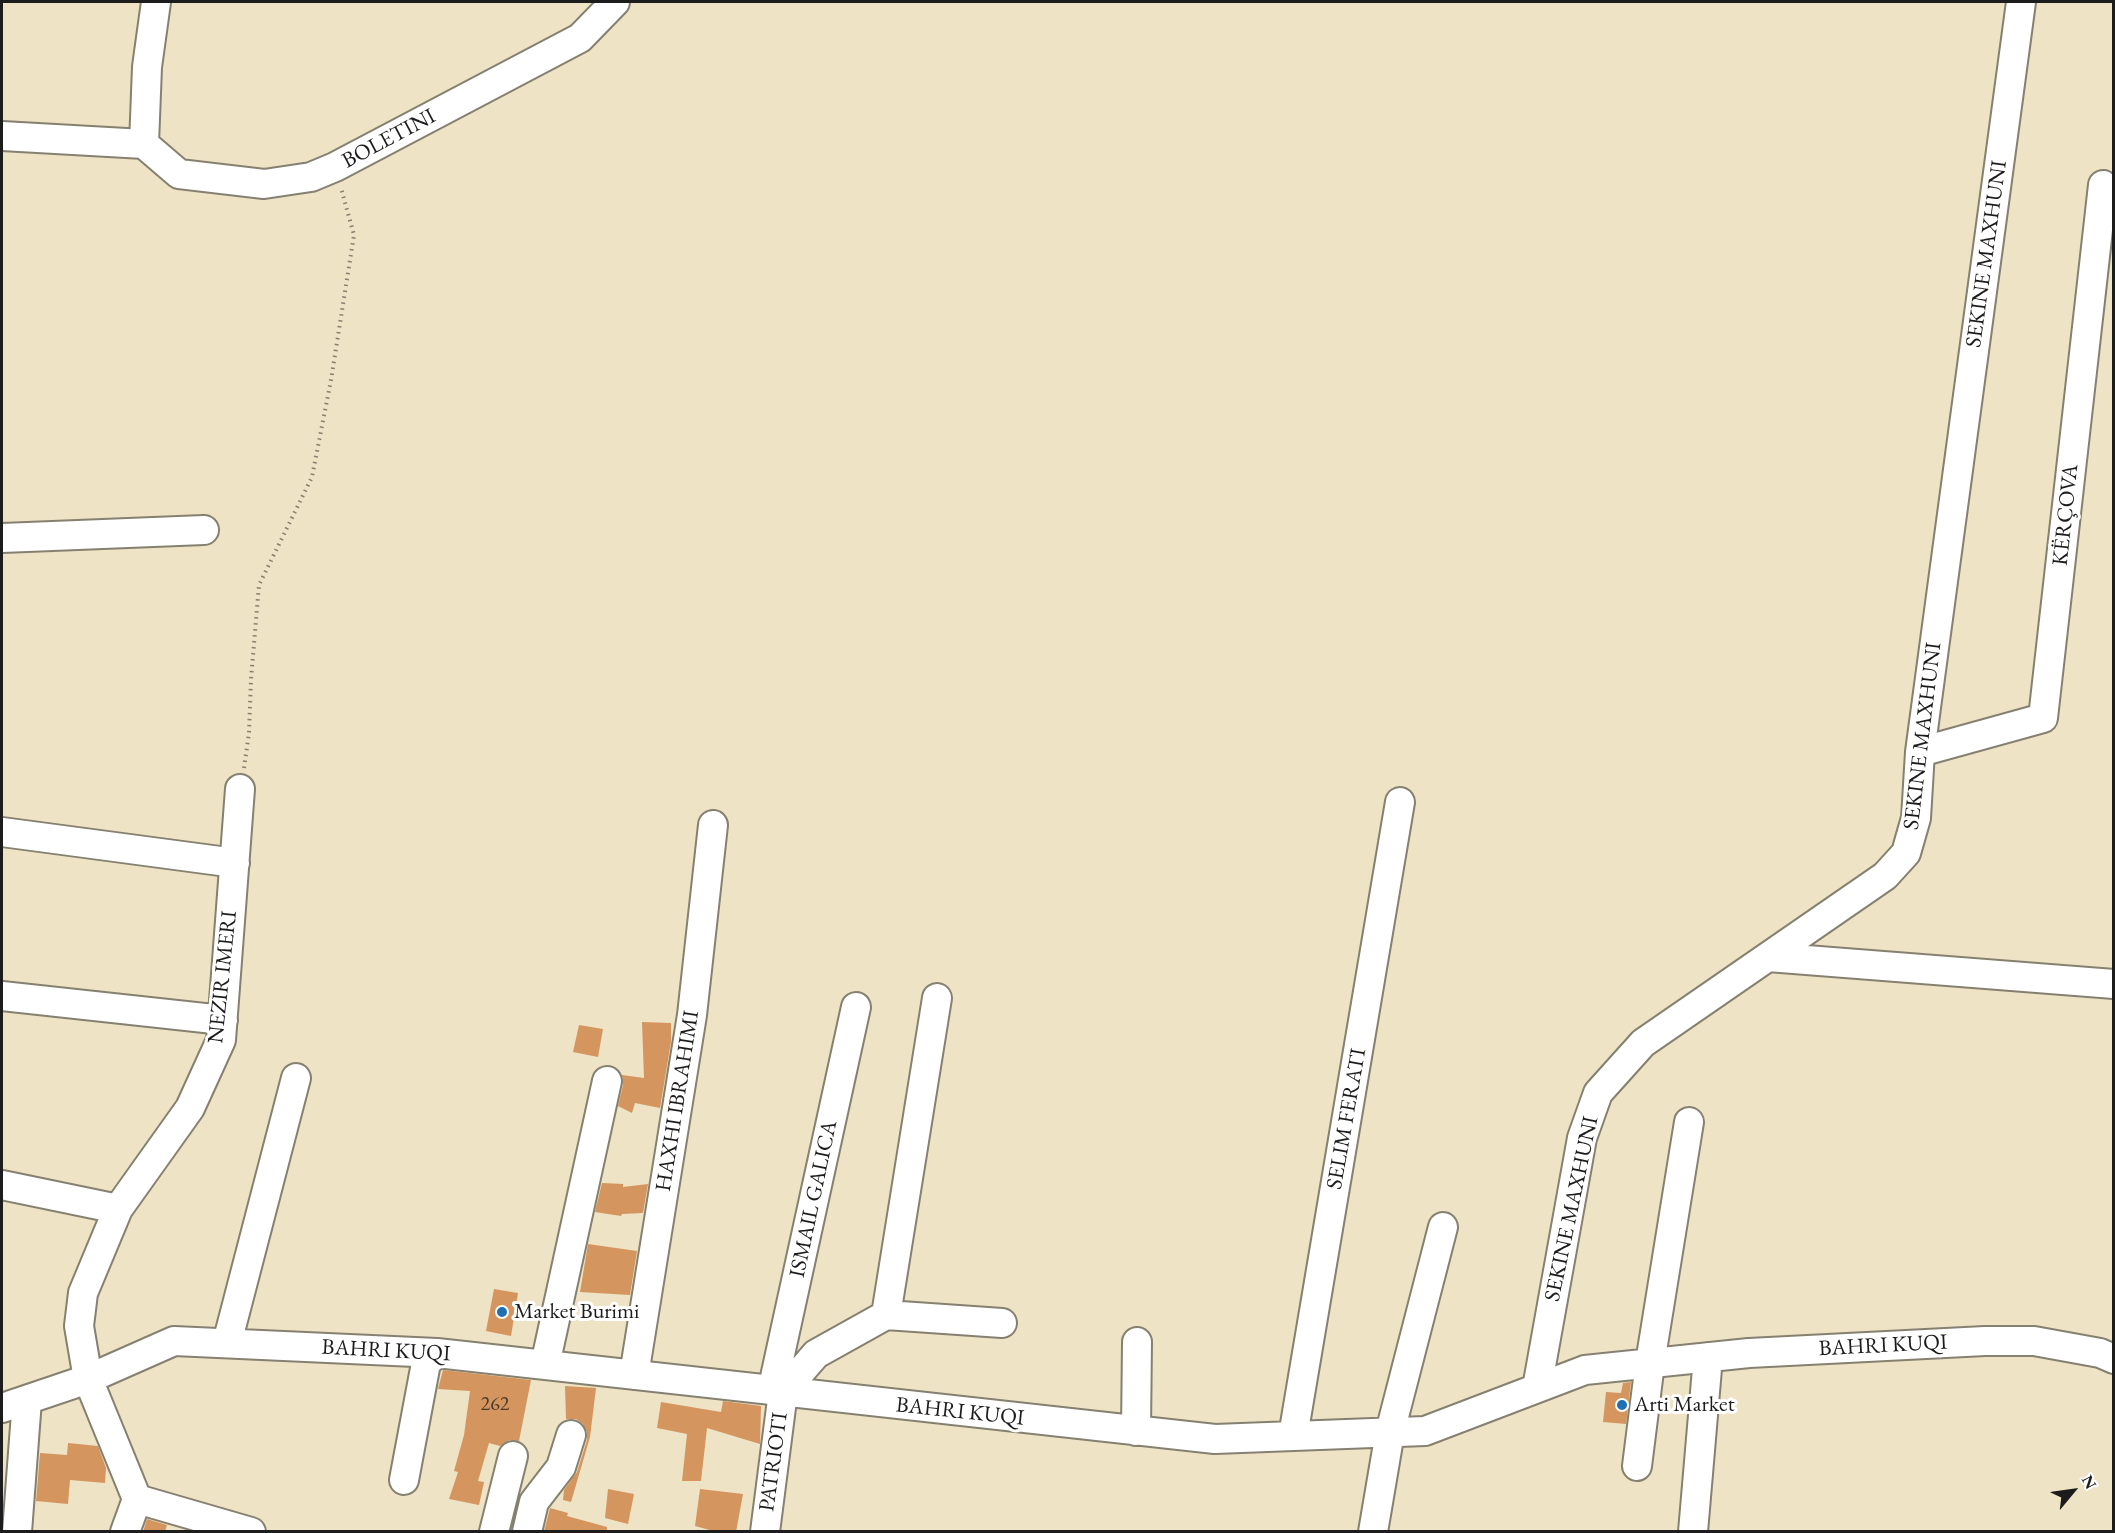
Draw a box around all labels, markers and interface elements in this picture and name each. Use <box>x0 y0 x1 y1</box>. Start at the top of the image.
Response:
street label: BOLETINI <box>338 103 440 175</box>
street label: SEKINE MAXHUNI <box>1961 159 2013 349</box>
street label: KËRÇOVA <box>2048 463 2084 567</box>
street label: SEKINE MAXHUNI <box>1898 641 1948 831</box>
street label: NEZIR IMERI <box>203 909 243 1045</box>
street label: HAXHI IBRAHIMI <box>651 1009 705 1193</box>
street label: SELIM FERATI <box>1322 1046 1372 1192</box>
street label: SEKINE MAXHUNI <box>1539 1114 1605 1304</box>
street label: ISMAIL GALICA <box>784 1118 844 1280</box>
place label: Market Burimi <box>514 1299 639 1325</box>
marker: Market Burimi <box>495 1305 509 1319</box>
street label: BAHRI KUQI <box>1818 1329 1948 1363</box>
street label: BAHRI KUQI <box>321 1334 451 1368</box>
street label: BAHRI KUQI <box>894 1392 1026 1432</box>
place label: Arti Market <box>1634 1392 1735 1418</box>
house number: 262 <box>481 1393 509 1417</box>
marker: Arti Market <box>1615 1398 1629 1412</box>
street label: PATRIOTI <box>754 1411 794 1513</box>
north arrow <box>2043 1461 2103 1521</box>
text: N <box>2077 1471 2102 1493</box>

